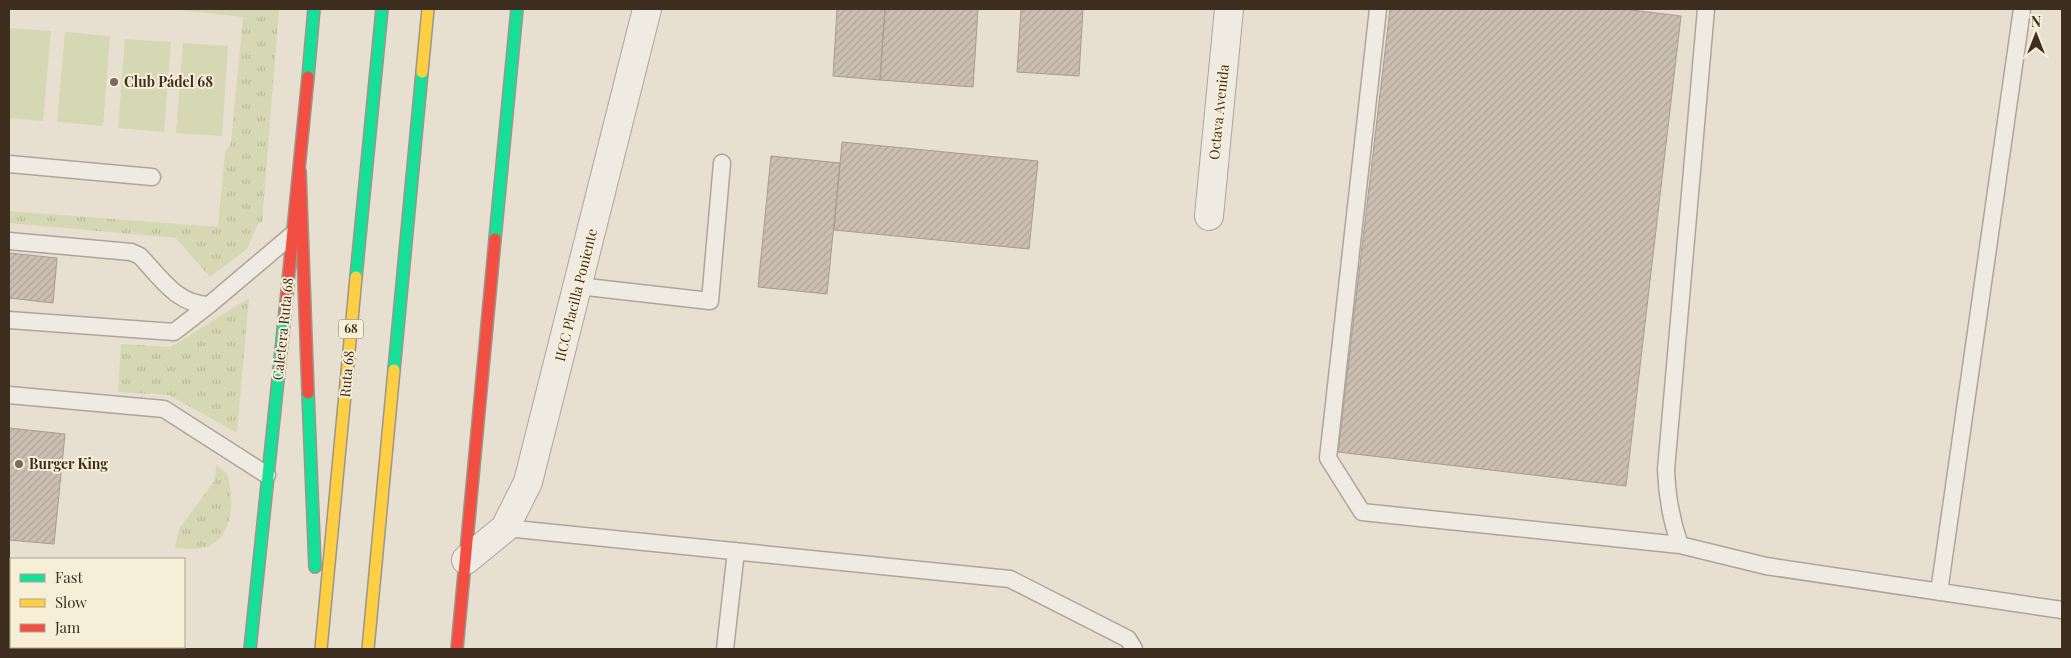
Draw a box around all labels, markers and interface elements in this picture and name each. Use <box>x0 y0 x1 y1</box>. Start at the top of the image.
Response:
north arrow <box>2011 10 2061 60</box>
text: N <box>2031 12 2041 31</box>
street label: Octava Avenida <box>1204 63 1233 161</box>
place label: Club Pádel 68 <box>124 72 213 91</box>
marker: Club Pádel 68 <box>108 76 120 88</box>
street label: IICC Placilla Poniente <box>550 227 601 363</box>
street label: Caletera Ruta 68 <box>268 277 297 381</box>
road number: 68 <box>338 320 364 338</box>
street label: Ruta 68 <box>335 350 358 398</box>
place label: Burger King <box>29 454 108 473</box>
marker: Burger King <box>13 458 25 470</box>
legend <box>10 558 185 648</box>
text: Fast <box>55 567 84 587</box>
text: Slow <box>55 592 87 612</box>
text: Jam <box>54 617 81 637</box>

